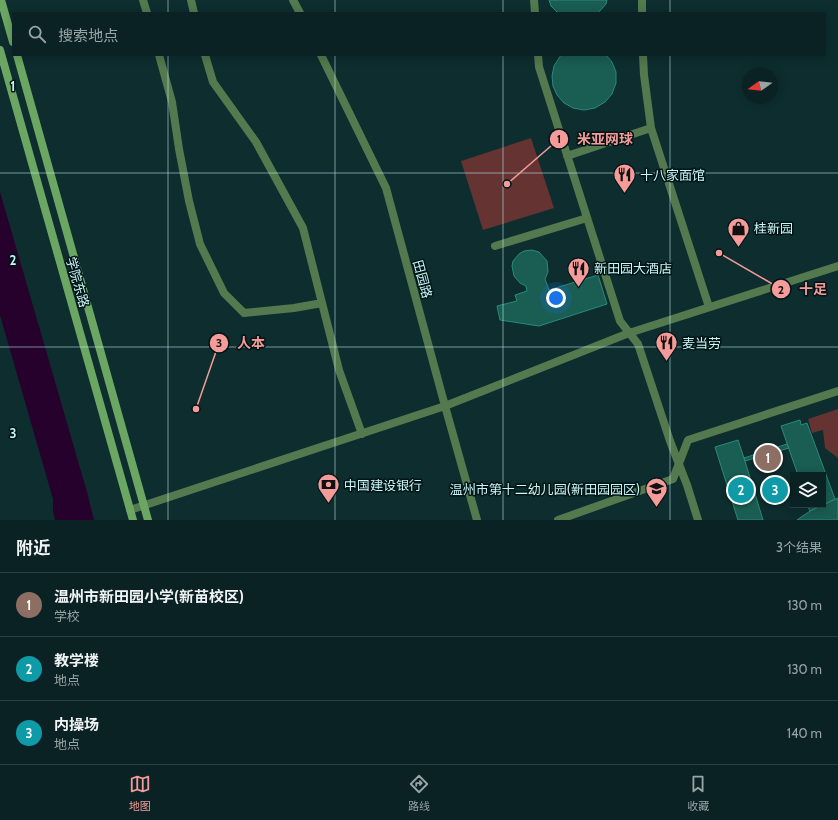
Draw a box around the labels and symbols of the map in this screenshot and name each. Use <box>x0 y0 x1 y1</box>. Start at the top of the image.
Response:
north arrow <box>742 68 778 104</box>
text: 1 <box>11 78 15 94</box>
callout: 米亚网球 <box>549 126 641 152</box>
text: 米亚网球 <box>577 130 633 148</box>
text: 1 <box>557 131 561 146</box>
restaurant icon: 十八家面馆 <box>611 162 637 195</box>
place label: 十八家面馆 <box>640 167 705 183</box>
shop icon: 桂新园 <box>725 215 751 248</box>
place label: 桂新园 <box>754 220 793 236</box>
text: 2 <box>10 252 17 268</box>
street label: 学院东路 <box>63 255 93 309</box>
restaurant icon: 新田园大酒店 <box>566 255 592 288</box>
street label: 田园路 <box>410 258 436 300</box>
place label: 新田园大酒店 <box>594 260 672 276</box>
callout: 十足 <box>771 276 835 302</box>
text: 十足 <box>799 280 827 298</box>
text: 2 <box>778 282 784 297</box>
your location <box>546 288 566 308</box>
callout: 人本 <box>209 330 273 356</box>
restaurant icon: 麦当劳 <box>654 330 680 363</box>
text: 人本 <box>237 334 265 352</box>
text: 3 <box>216 335 222 350</box>
place label: 麦当劳 <box>682 335 721 351</box>
text: 3 <box>9 425 17 441</box>
pin: 1 <box>755 443 781 473</box>
bank icon: 中国建设银行 <box>316 472 342 505</box>
pin: 2 <box>728 475 754 505</box>
pin: 3 <box>762 475 788 505</box>
school or university icon: 温州市第十二幼儿园(新田园园区) <box>643 476 669 509</box>
place label: 中国建设银行 <box>344 477 422 493</box>
place label: 温州市第十二幼儿园(新田园园区) <box>450 481 640 497</box>

